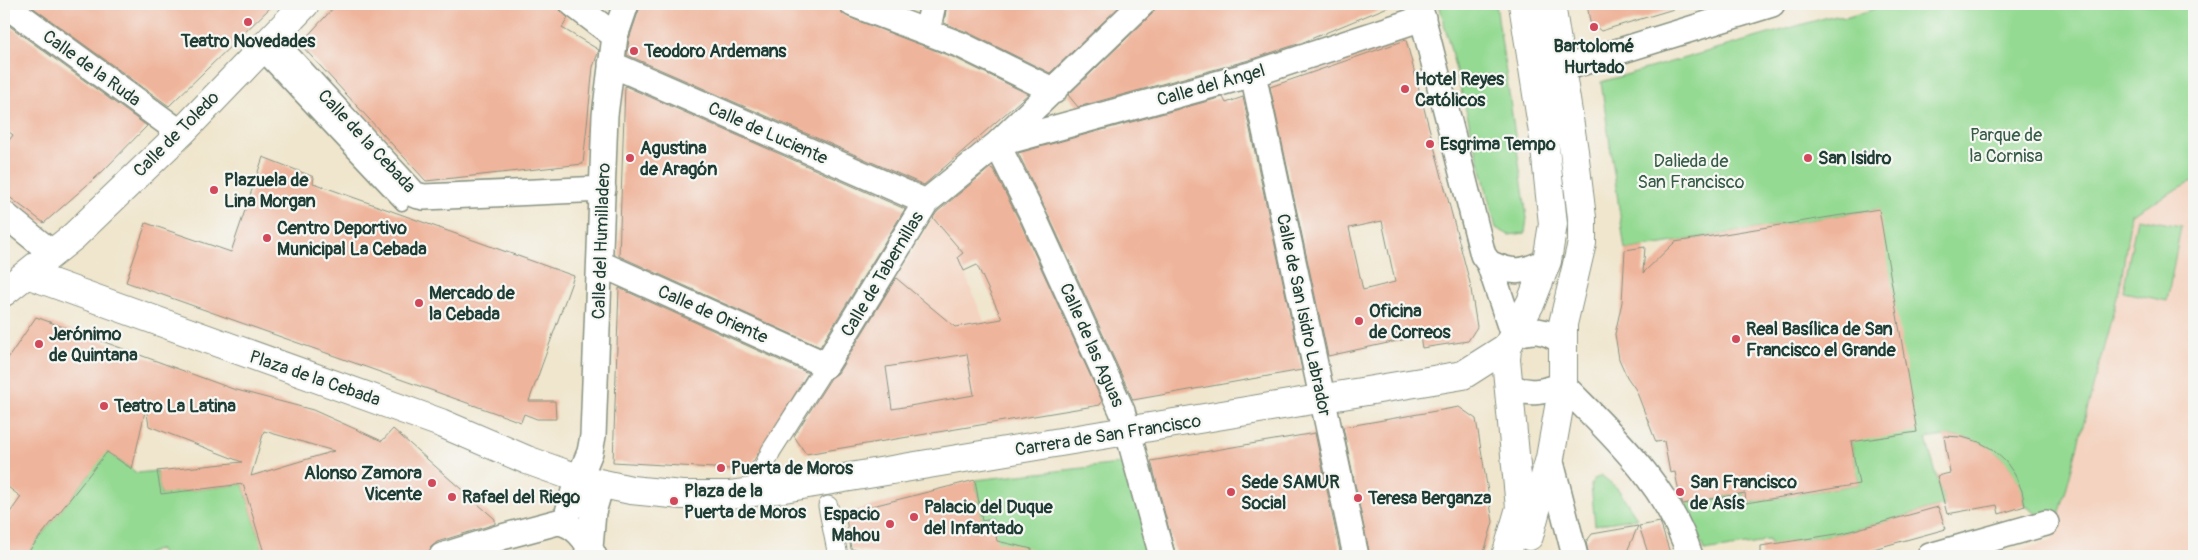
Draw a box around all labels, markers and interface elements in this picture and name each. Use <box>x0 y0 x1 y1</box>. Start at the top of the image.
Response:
marker: Teatro Novedades <box>242 16 254 28</box>
marker: Bartolomé Hurtado <box>1588 21 1600 33</box>
street label: Calle de la Ruda <box>38 25 145 112</box>
place label: Teatro Novedades <box>180 30 316 53</box>
place label: Bartolomé Hurtado <box>1554 35 1635 79</box>
place label: Teodoro Ardemans <box>643 40 787 63</box>
marker: Teodoro Ardemans <box>628 45 640 57</box>
street label: Calle del Ángel <box>1154 59 1268 112</box>
place label: Hotel Reyes Católicos <box>1415 68 1505 112</box>
marker: Hotel Reyes Católicos <box>1399 83 1411 95</box>
street label: Calle de la Cebada <box>313 85 421 198</box>
street label: Calle de Toledo <box>128 86 225 182</box>
street label: Calle de Luciente <box>704 97 831 170</box>
park label: Parque de la Cornisa <box>1969 124 2043 168</box>
place label: Esgrima Tempo <box>1440 133 1556 156</box>
place label: Agustina de Aragón <box>640 137 717 181</box>
marker: Esgrima Tempo <box>1424 138 1436 150</box>
place label: San Isidro <box>1818 147 1892 170</box>
park label: Dalieda de San Francisco <box>1638 150 1745 194</box>
marker: Agustina de Aragón <box>624 152 636 164</box>
marker: San Isidro <box>1802 152 1814 164</box>
street label: Calle del Humilladero <box>587 162 616 320</box>
place label: Plazuela de Lina Morgan <box>224 169 316 213</box>
marker: Plazuela de Lina Morgan <box>208 184 220 196</box>
street label: Calle de Tabernillas <box>836 207 929 341</box>
street label: Calle de San Isidro Labrador <box>1271 212 1336 419</box>
place label: Centro Deportivo Municipal La Cebada <box>277 217 427 261</box>
marker: Centro Deportivo Municipal La Cebada <box>261 232 273 244</box>
street label: Calle de Oriente <box>654 280 772 349</box>
street label: Calle de las Aguas <box>1054 280 1129 411</box>
place label: Mercado de la Cebada <box>429 282 516 326</box>
marker: Mercado de la Cebada <box>413 297 425 309</box>
place label: Oficina de Correos <box>1369 300 1452 344</box>
marker: Oficina de Correos <box>1353 315 1365 327</box>
place label: Real Basílica de San Francisco el Grande <box>1746 318 1897 362</box>
place label: Jerónimo de Quintana <box>49 323 138 367</box>
marker: Real Basílica de San Francisco el Grande <box>1730 333 1742 345</box>
marker: Jerónimo de Quintana <box>33 338 45 350</box>
street label: Plaza de la Cebada <box>246 345 383 412</box>
place label: Teatro La Latina <box>113 395 236 418</box>
marker: Teatro La Latina <box>98 400 110 412</box>
street label: Carrera de San Francisco <box>1013 409 1203 462</box>
place label: Puerta de Moros <box>731 457 854 480</box>
place label: Alonso Zamora Vicente <box>304 462 423 506</box>
marker: Puerta de Moros <box>715 462 727 474</box>
place label: Sede SAMUR Social <box>1241 471 1340 515</box>
place label: San Francisco de Asís <box>1690 471 1797 515</box>
marker: Alonso Zamora Vicente <box>426 477 438 489</box>
place label: Plaza de la Puerta de Moros <box>684 480 807 524</box>
place label: Rafael del Riego <box>462 486 580 509</box>
marker: Sede SAMUR Social <box>1225 486 1237 498</box>
marker: San Francisco de Asís <box>1674 486 1686 498</box>
place label: Teresa Berganza <box>1367 487 1492 510</box>
marker: Rafael del Riego <box>446 491 458 503</box>
marker: Teresa Berganza <box>1352 492 1364 504</box>
marker: Plaza de la Puerta de Moros <box>668 495 680 507</box>
place label: Palacio del Duque del Infantado <box>924 496 1054 540</box>
place label: Espacio Mahou <box>824 503 880 547</box>
marker: Palacio del Duque del Infantado <box>908 511 920 523</box>
marker: Espacio Mahou <box>884 518 896 530</box>

